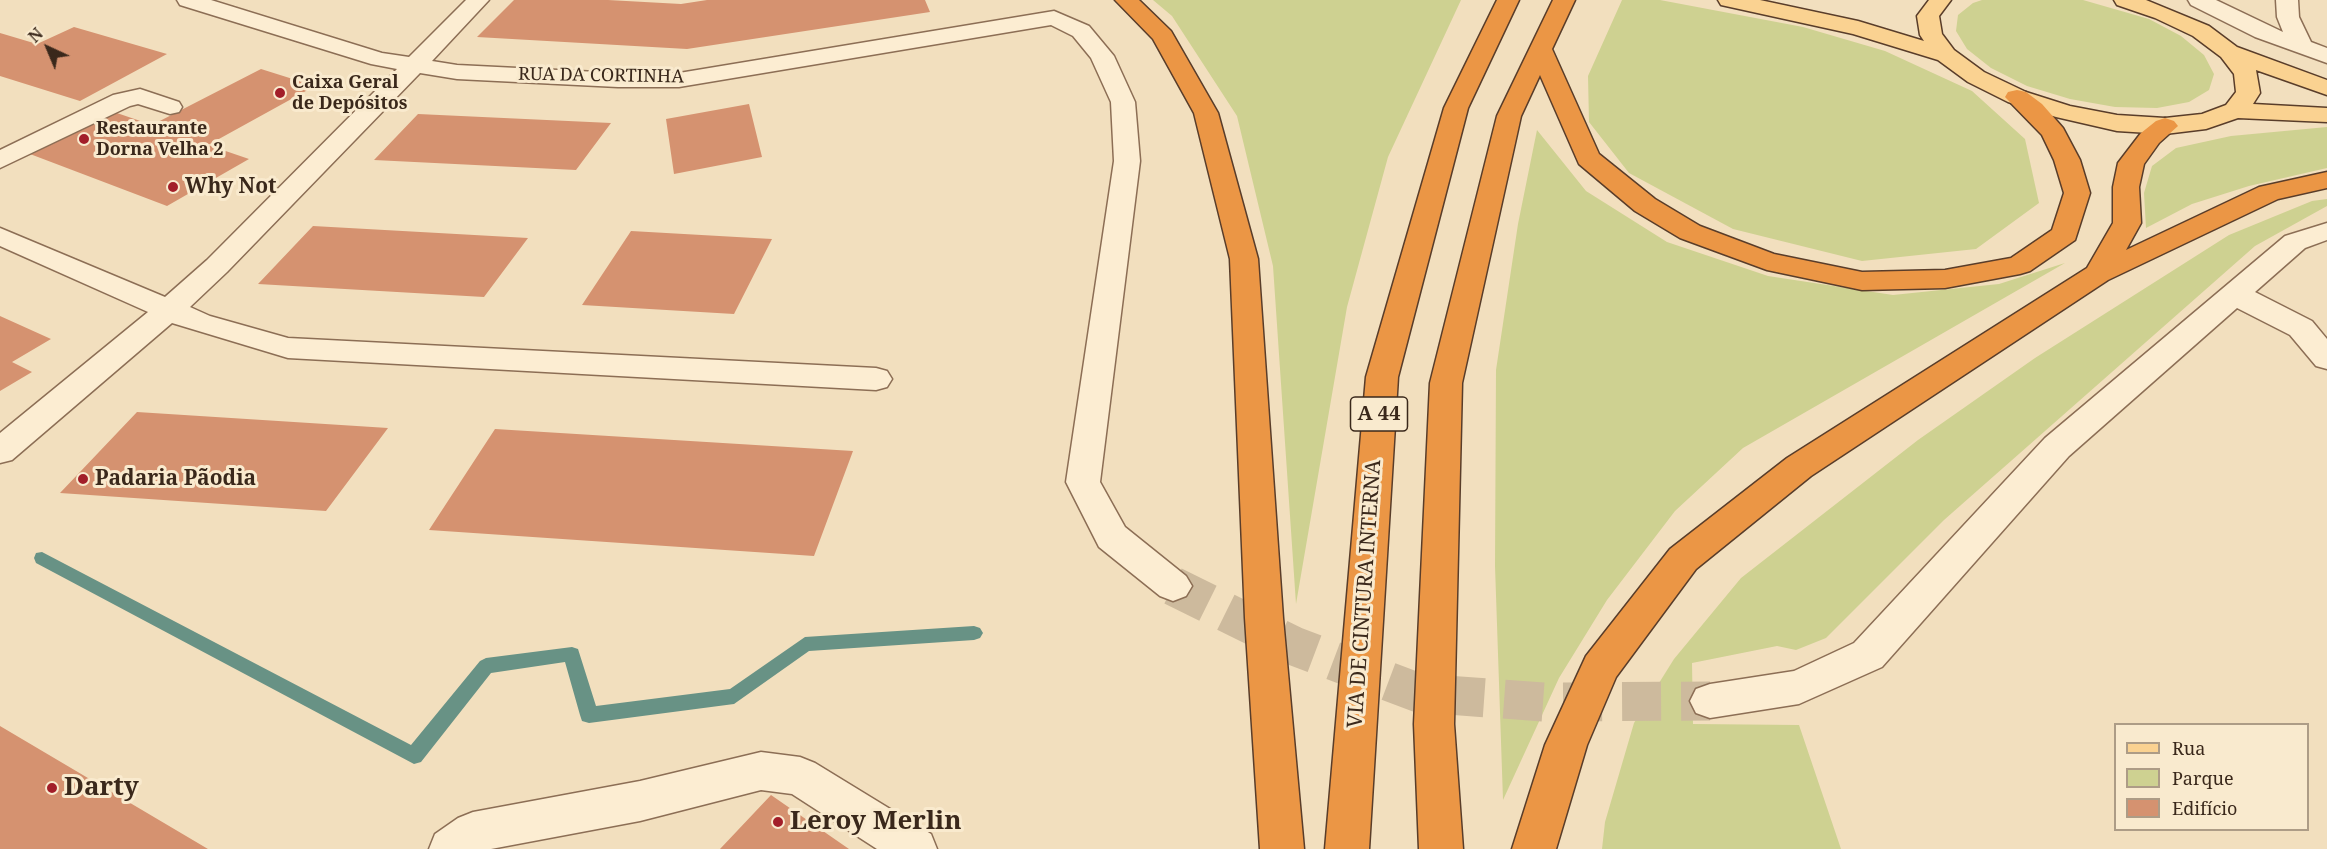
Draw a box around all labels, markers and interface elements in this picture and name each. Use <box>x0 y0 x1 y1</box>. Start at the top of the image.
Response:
north arrow <box>18 18 78 78</box>
text: N <box>23 23 48 47</box>
street label: RUA DA CORTINHA <box>518 64 684 88</box>
place label: Caixa Geral de Depósitos <box>292 72 407 115</box>
marker: Caixa Geral de Depósitos <box>273 86 287 100</box>
place label: Restaurante Dorna Velha 2 <box>96 118 224 160</box>
marker: Restaurante Dorna Velha 2 <box>77 132 91 146</box>
place label: Why Not <box>185 174 277 200</box>
marker: Why Not <box>166 180 180 194</box>
road number: A 44 <box>1350 397 1408 431</box>
street label: VIA DE CINTURA INTERNA <box>1343 459 1387 729</box>
place label: Padaria Pãodia <box>95 466 256 492</box>
marker: Padaria Pãodia <box>76 472 90 486</box>
legend <box>2114 723 2309 831</box>
text: Rua <box>2172 736 2205 760</box>
text: Parque <box>2172 766 2234 790</box>
place label: Darty <box>64 772 139 804</box>
marker: Darty <box>45 781 59 795</box>
text: Edifício <box>2172 796 2237 820</box>
place label: Leroy Merlin <box>790 806 962 838</box>
marker: Leroy Merlin <box>771 815 785 829</box>

